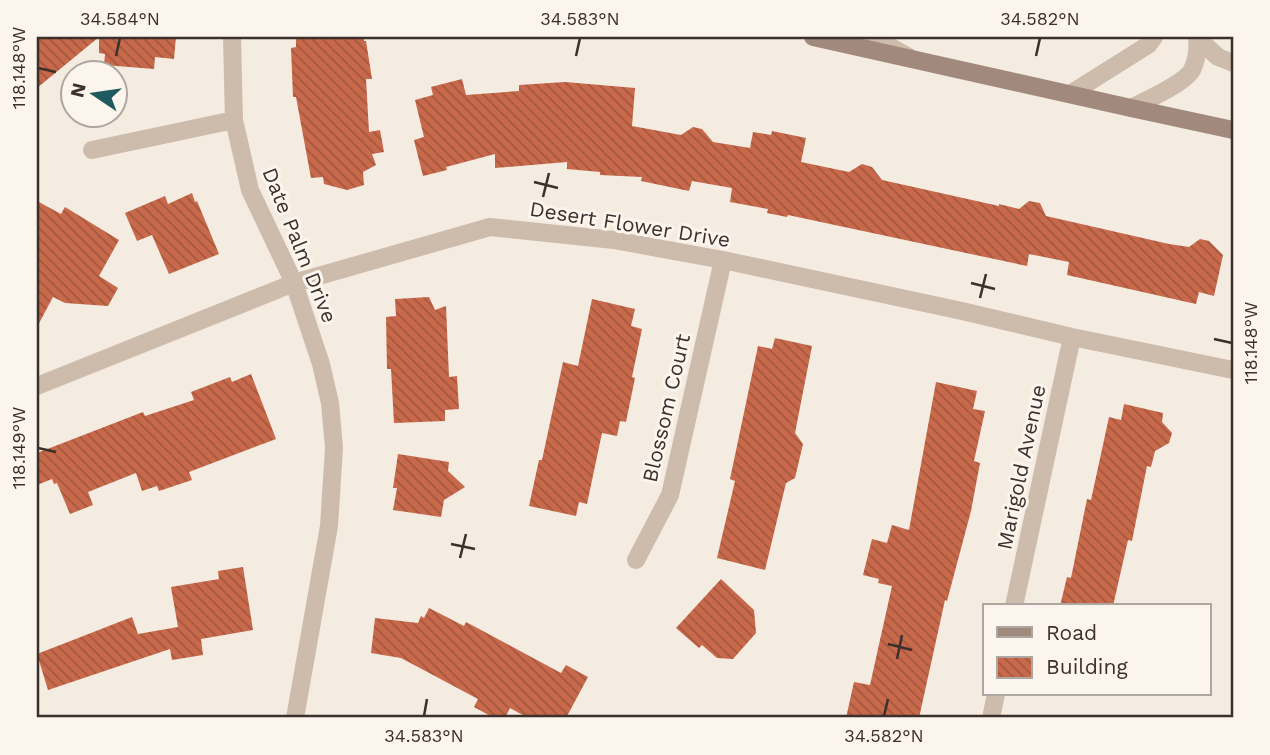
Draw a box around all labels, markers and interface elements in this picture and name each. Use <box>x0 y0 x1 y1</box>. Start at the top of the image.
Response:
text: 34.584°N <box>80 8 160 29</box>
text: 34.583°N <box>540 8 620 29</box>
text: 34.582°N <box>1000 8 1080 29</box>
text: 118.148°W <box>8 27 29 109</box>
north arrow <box>60 60 130 130</box>
text: N <box>65 81 91 100</box>
street label: Date Palm Drive <box>257 164 343 326</box>
street label: Desert Flower Drive <box>528 196 732 252</box>
text: 118.148°W <box>1240 302 1261 384</box>
street label: Blossom Court <box>637 331 695 485</box>
street label: Marigold Avenue <box>991 382 1051 552</box>
text: 118.149°W <box>8 407 29 489</box>
legend <box>983 604 1210 696</box>
text: Road <box>1046 620 1097 645</box>
text: Building <box>1046 654 1128 679</box>
text: 34.583°N <box>384 725 464 746</box>
text: 34.582°N <box>844 725 924 746</box>

